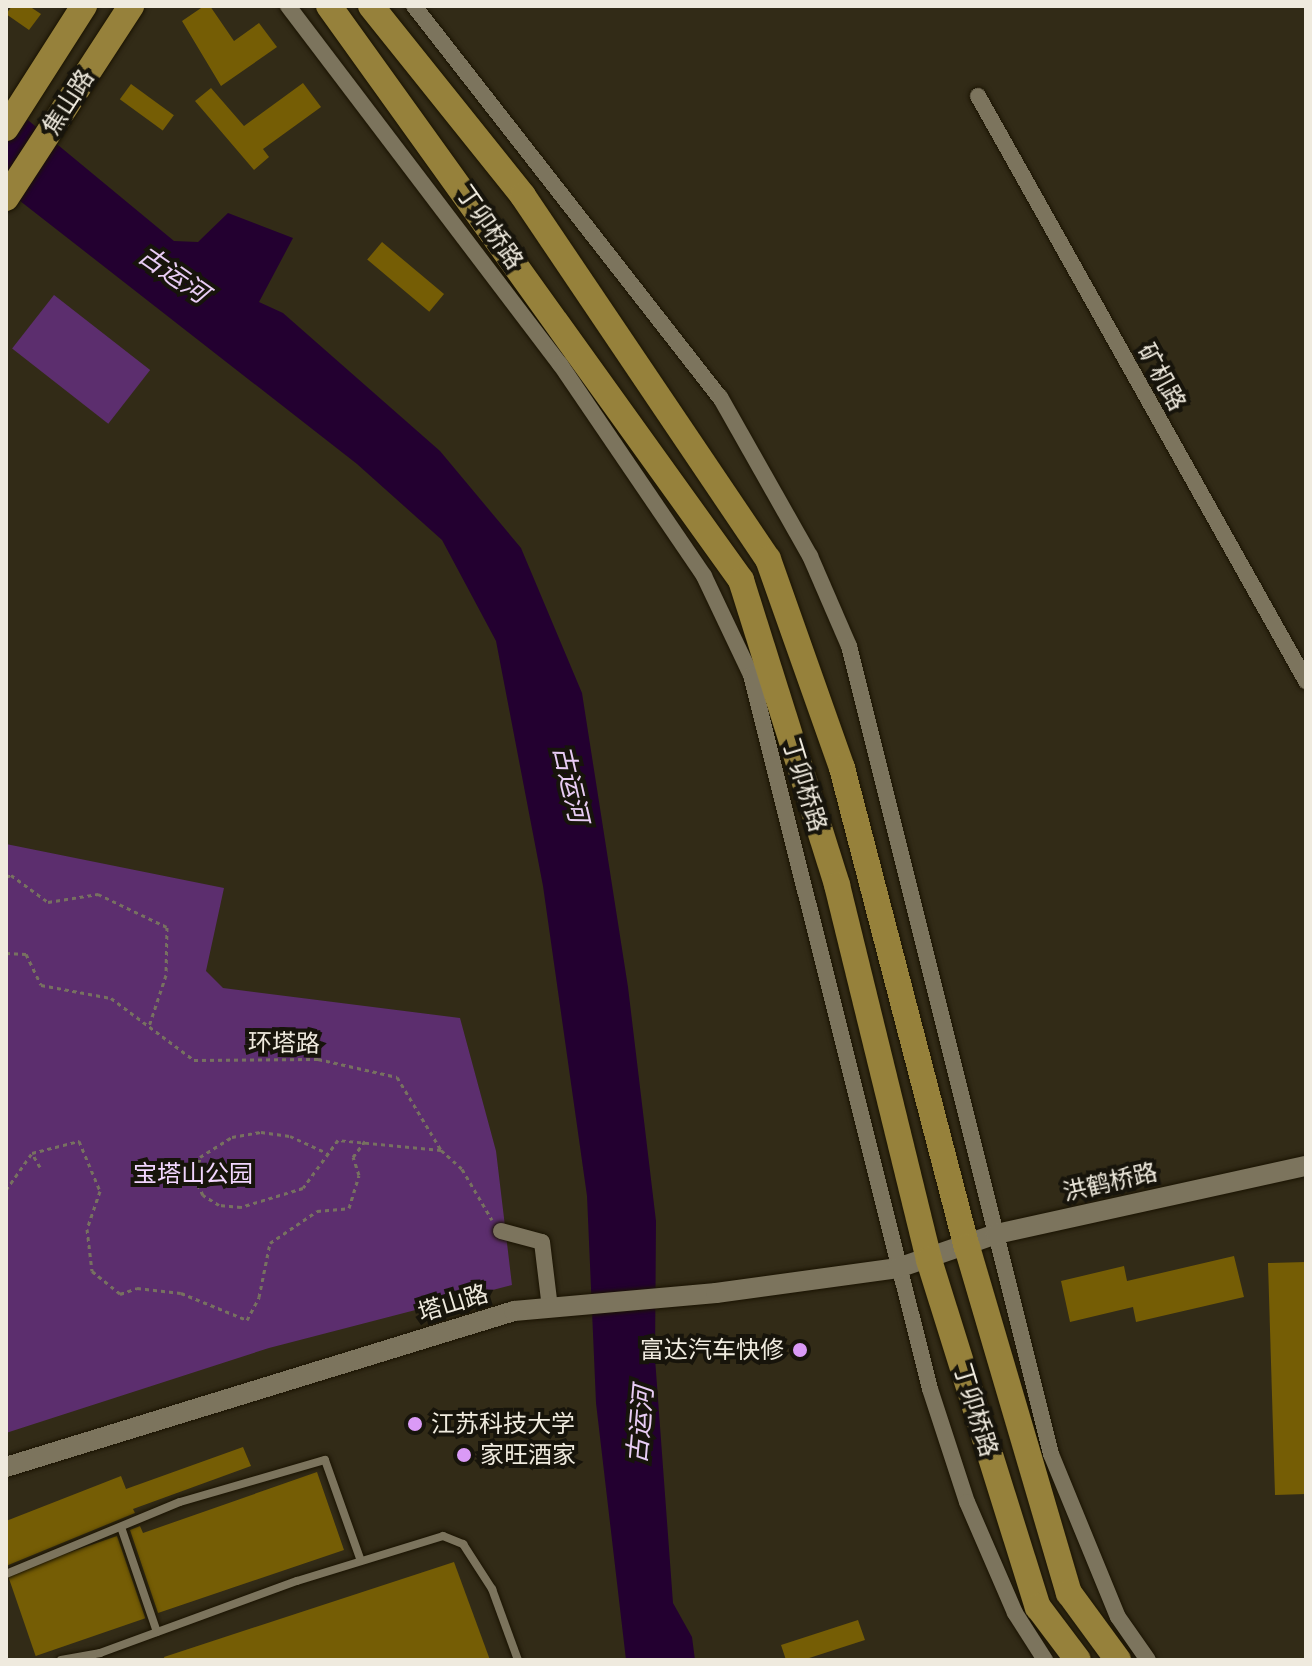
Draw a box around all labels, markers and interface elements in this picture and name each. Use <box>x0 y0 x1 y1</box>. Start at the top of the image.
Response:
street label: 焦山路 <box>36 64 100 140</box>
street label: 丁卯桥路 <box>451 179 529 275</box>
water label: 古运河 <box>132 240 214 310</box>
street label: 矿机路 <box>1132 339 1192 415</box>
street label: 丁卯桥路 <box>777 735 833 835</box>
water label: 古运河 <box>546 742 594 826</box>
street label: 环塔路 <box>248 1028 320 1058</box>
street label: 洪鹤桥路 <box>1060 1157 1160 1207</box>
park label: 宝塔山公园 <box>133 1160 253 1188</box>
street label: 塔山路 <box>414 1279 492 1327</box>
place label: 富达汽车快修 <box>640 1336 784 1364</box>
marker: 富达汽车快修 <box>791 1341 809 1359</box>
street label: 丁卯桥路 <box>948 1360 1004 1460</box>
water label: 古运河 <box>622 1385 660 1465</box>
place label: 江苏科技大学 <box>431 1410 575 1438</box>
marker: 江苏科技大学 <box>406 1415 424 1433</box>
place label: 家旺酒家 <box>480 1441 576 1469</box>
marker: 家旺酒家 <box>455 1446 473 1464</box>

